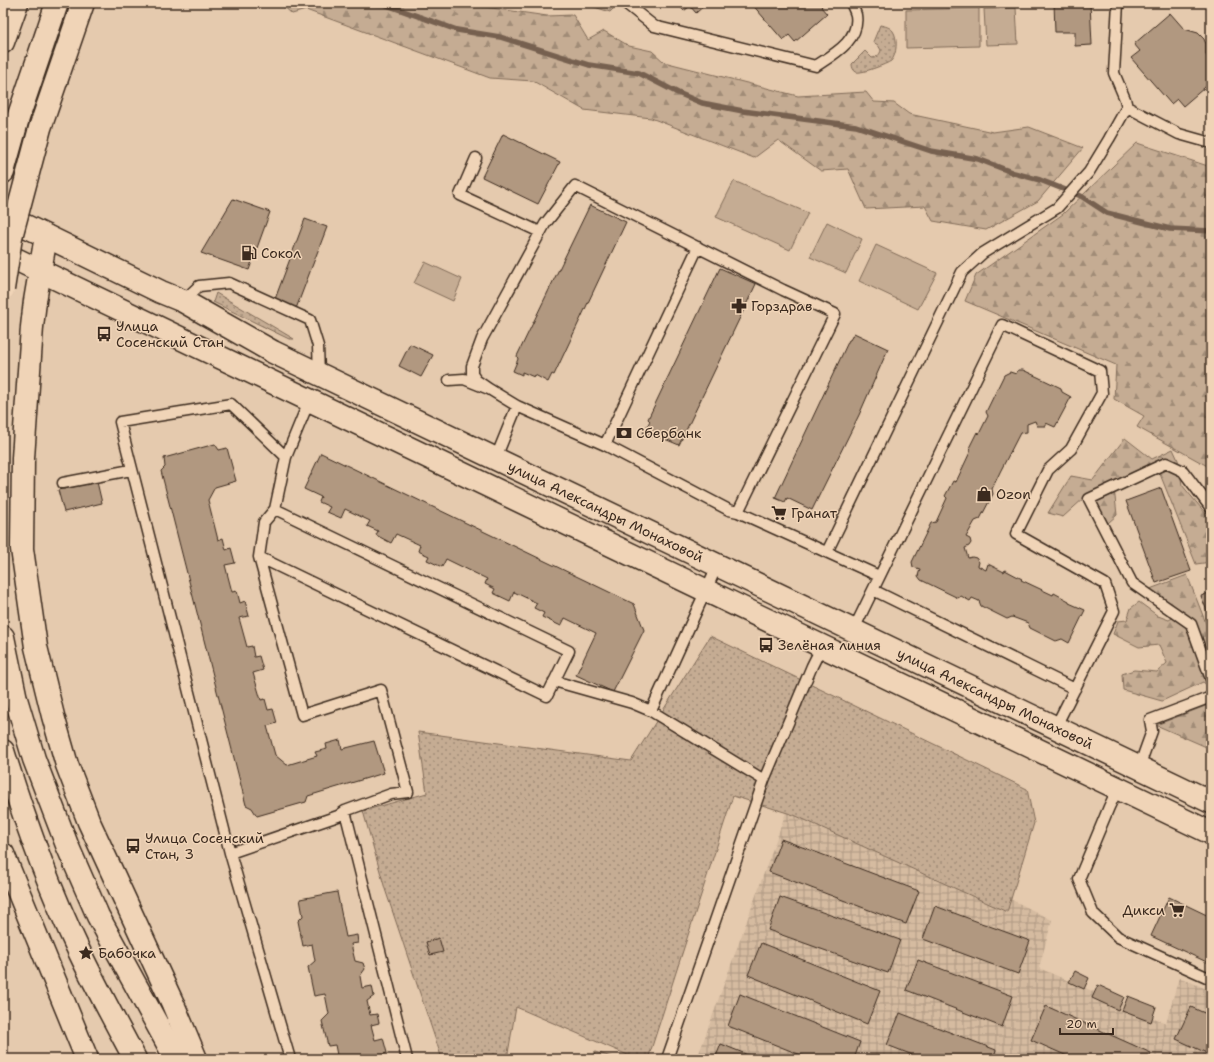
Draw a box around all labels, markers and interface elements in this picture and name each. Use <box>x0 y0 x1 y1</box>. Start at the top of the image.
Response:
fuel station icon: Сокол <box>240 244 258 262</box>
place label: Сокол <box>261 244 301 262</box>
pharmacy icon: Горздрав <box>730 297 748 315</box>
place label: Горздрав <box>751 297 812 315</box>
place label: Улица Сосенский Стан <box>116 317 224 351</box>
bus stop icon: Улица Сосенский Стан <box>95 325 113 343</box>
bank icon: Сбербанк <box>615 424 633 442</box>
place label: Сбербанк <box>636 424 702 442</box>
street label: улица Александры Монаховой <box>505 457 707 566</box>
shop icon: Ozon <box>975 485 993 503</box>
place label: Ozon <box>996 485 1031 503</box>
supermarket icon: Гранат <box>770 504 788 522</box>
place label: Гранат <box>791 504 838 522</box>
bus stop icon: Зелёная линия <box>757 636 775 654</box>
place label: Зелёная линия <box>778 636 881 654</box>
street label: улица Александры Монаховой <box>894 644 1096 753</box>
place label: Улица Сосенский Стан, 3 <box>145 829 264 863</box>
bus stop icon: Улица Сосенский Стан, 3 <box>124 837 142 855</box>
place label: Дикси <box>1122 901 1165 919</box>
supermarket icon: Дикси <box>1168 901 1186 919</box>
place icon: Бабочка <box>77 944 95 962</box>
place label: Бабочка <box>98 944 156 962</box>
scale bar <box>1060 1010 1113 1036</box>
text: 20 m <box>1066 1016 1097 1032</box>

